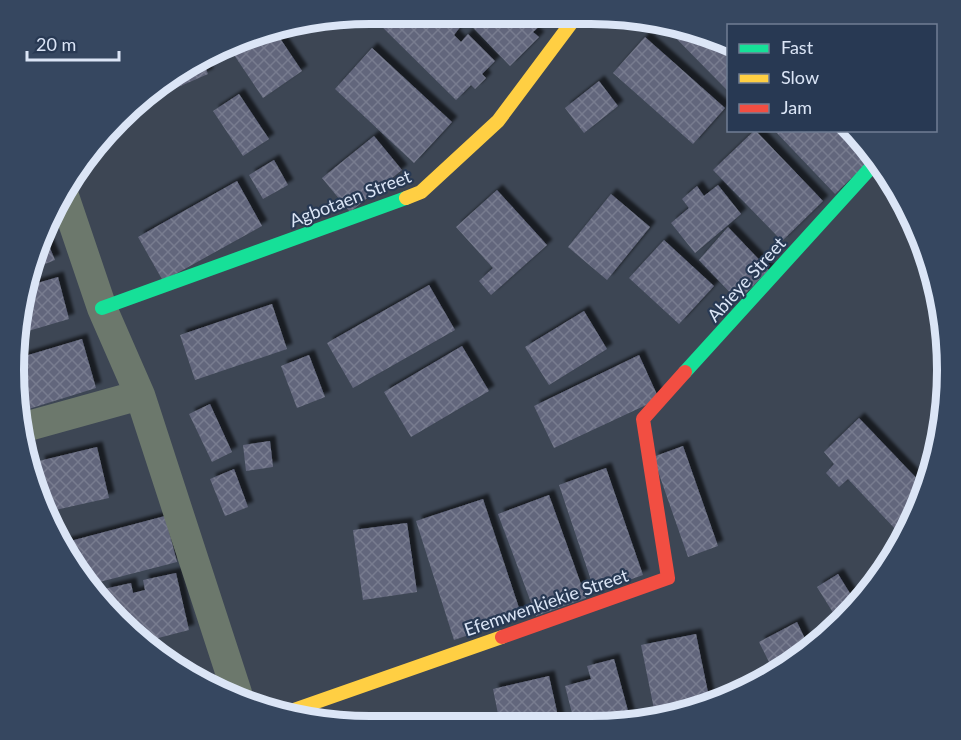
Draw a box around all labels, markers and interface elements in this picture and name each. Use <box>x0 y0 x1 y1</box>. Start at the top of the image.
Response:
scale bar <box>27 24 118 62</box>
legend <box>727 24 937 132</box>
text: 20 m <box>36 33 76 55</box>
text: Fast <box>781 36 814 58</box>
text: Slow <box>781 66 819 88</box>
text: Jam <box>781 96 812 118</box>
street label: Agbotaen Street <box>286 164 414 231</box>
street label: Abieye Street <box>702 232 790 326</box>
street label: Efemwenkiekie Street <box>461 563 631 640</box>

